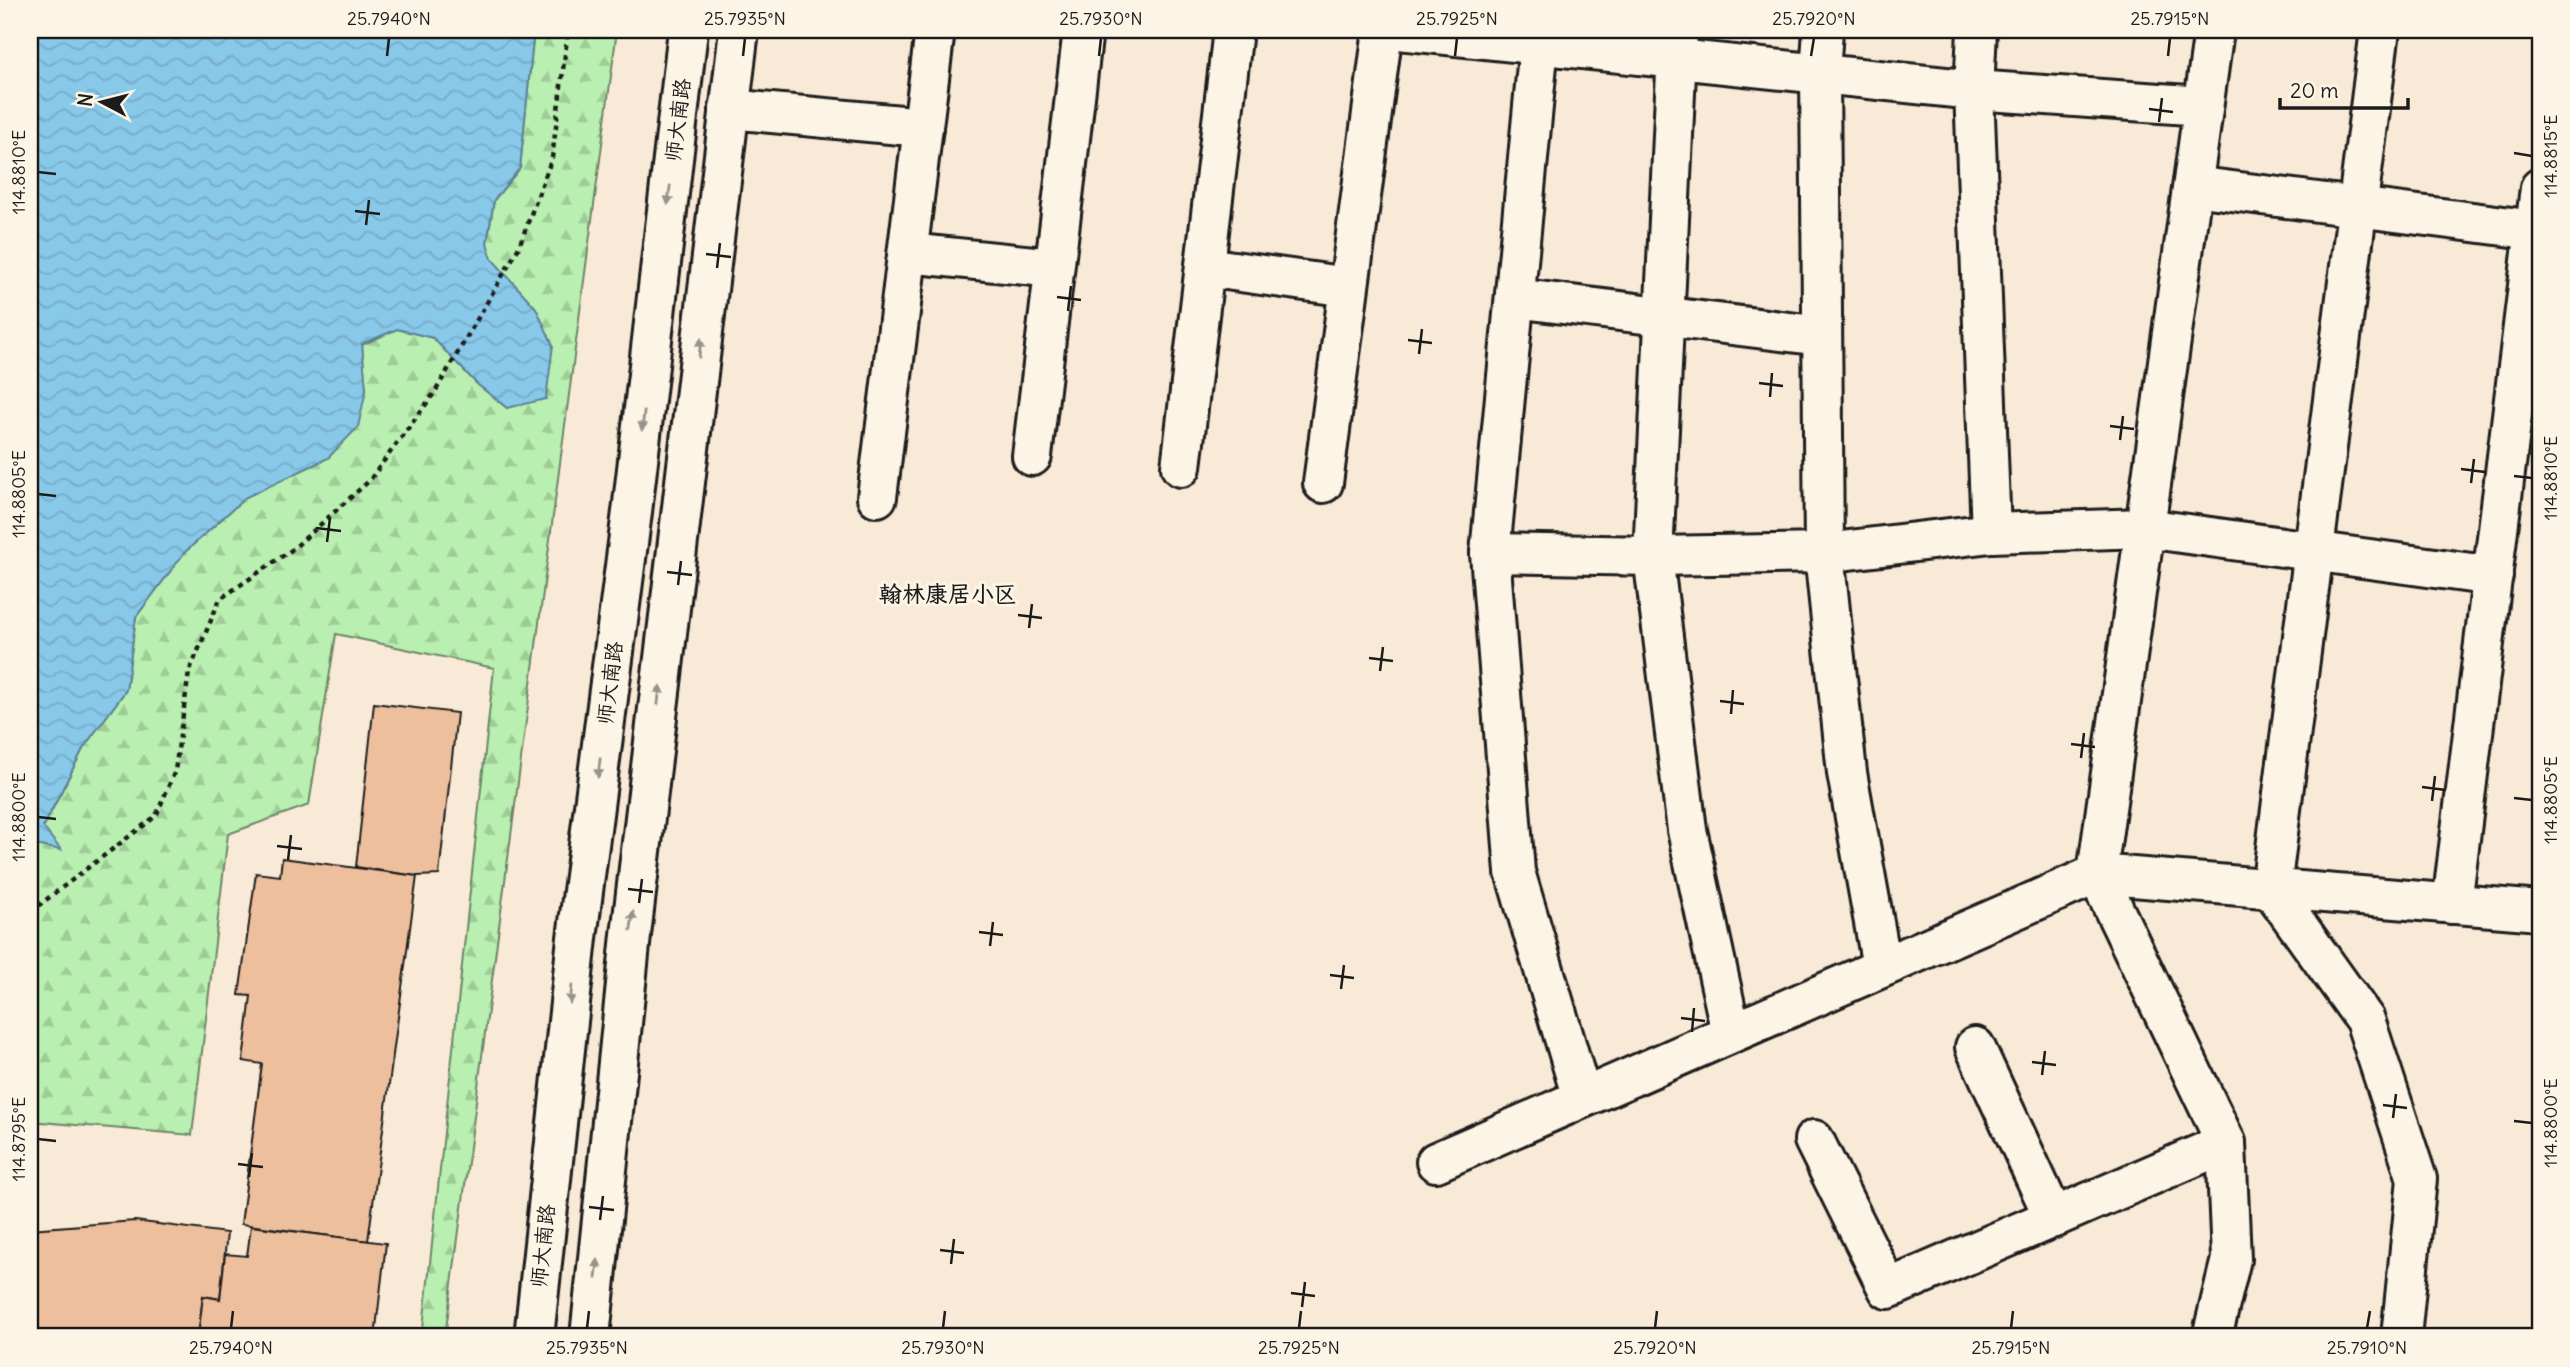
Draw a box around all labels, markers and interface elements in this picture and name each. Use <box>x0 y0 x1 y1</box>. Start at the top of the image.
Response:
text: 25.7940°N <box>347 7 431 30</box>
text: 25.7935°N <box>704 7 786 30</box>
text: 25.7930°N <box>1059 7 1143 30</box>
text: 25.7925°N <box>1416 7 1498 30</box>
text: 25.7920°N <box>1772 7 1856 30</box>
text: 25.7915°N <box>2130 7 2210 30</box>
north arrow <box>66 66 136 136</box>
scale bar <box>2280 66 2407 110</box>
street label: 师大南路 <box>659 77 696 163</box>
text: 20 m <box>2290 77 2339 104</box>
text: N <box>72 92 98 108</box>
text: 114.8815°E <box>2539 114 2562 198</box>
text: 114.8810°E <box>7 130 30 214</box>
one-way arrow <box>663 184 674 206</box>
one-way arrow <box>695 337 706 359</box>
one-way arrow <box>637 410 648 432</box>
text: 114.8810°E <box>2539 436 2562 520</box>
text: 114.8805°E <box>7 450 30 538</box>
district label: 翰林康居小区 <box>879 579 1017 608</box>
street label: 师大南路 <box>591 640 628 726</box>
one-way arrow <box>653 684 664 706</box>
text: 114.8805°E <box>2539 756 2562 844</box>
one-way arrow <box>593 757 604 779</box>
text: 114.8800°E <box>7 772 30 862</box>
one-way arrow <box>627 910 638 932</box>
one-way arrow <box>565 983 576 1005</box>
text: 114.8800°E <box>2539 1078 2562 1168</box>
text: 114.8795°E <box>7 1097 30 1181</box>
street label: 师大南路 <box>525 1203 560 1289</box>
one-way arrow <box>591 1258 602 1280</box>
text: 25.7940°N <box>189 1336 273 1359</box>
text: 25.7935°N <box>546 1336 628 1359</box>
text: 25.7930°N <box>901 1336 985 1359</box>
text: 25.7925°N <box>1258 1336 1340 1359</box>
text: 25.7920°N <box>1613 1336 1697 1359</box>
text: 25.7915°N <box>1971 1336 2051 1359</box>
text: 25.7910°N <box>2327 1336 2407 1359</box>

